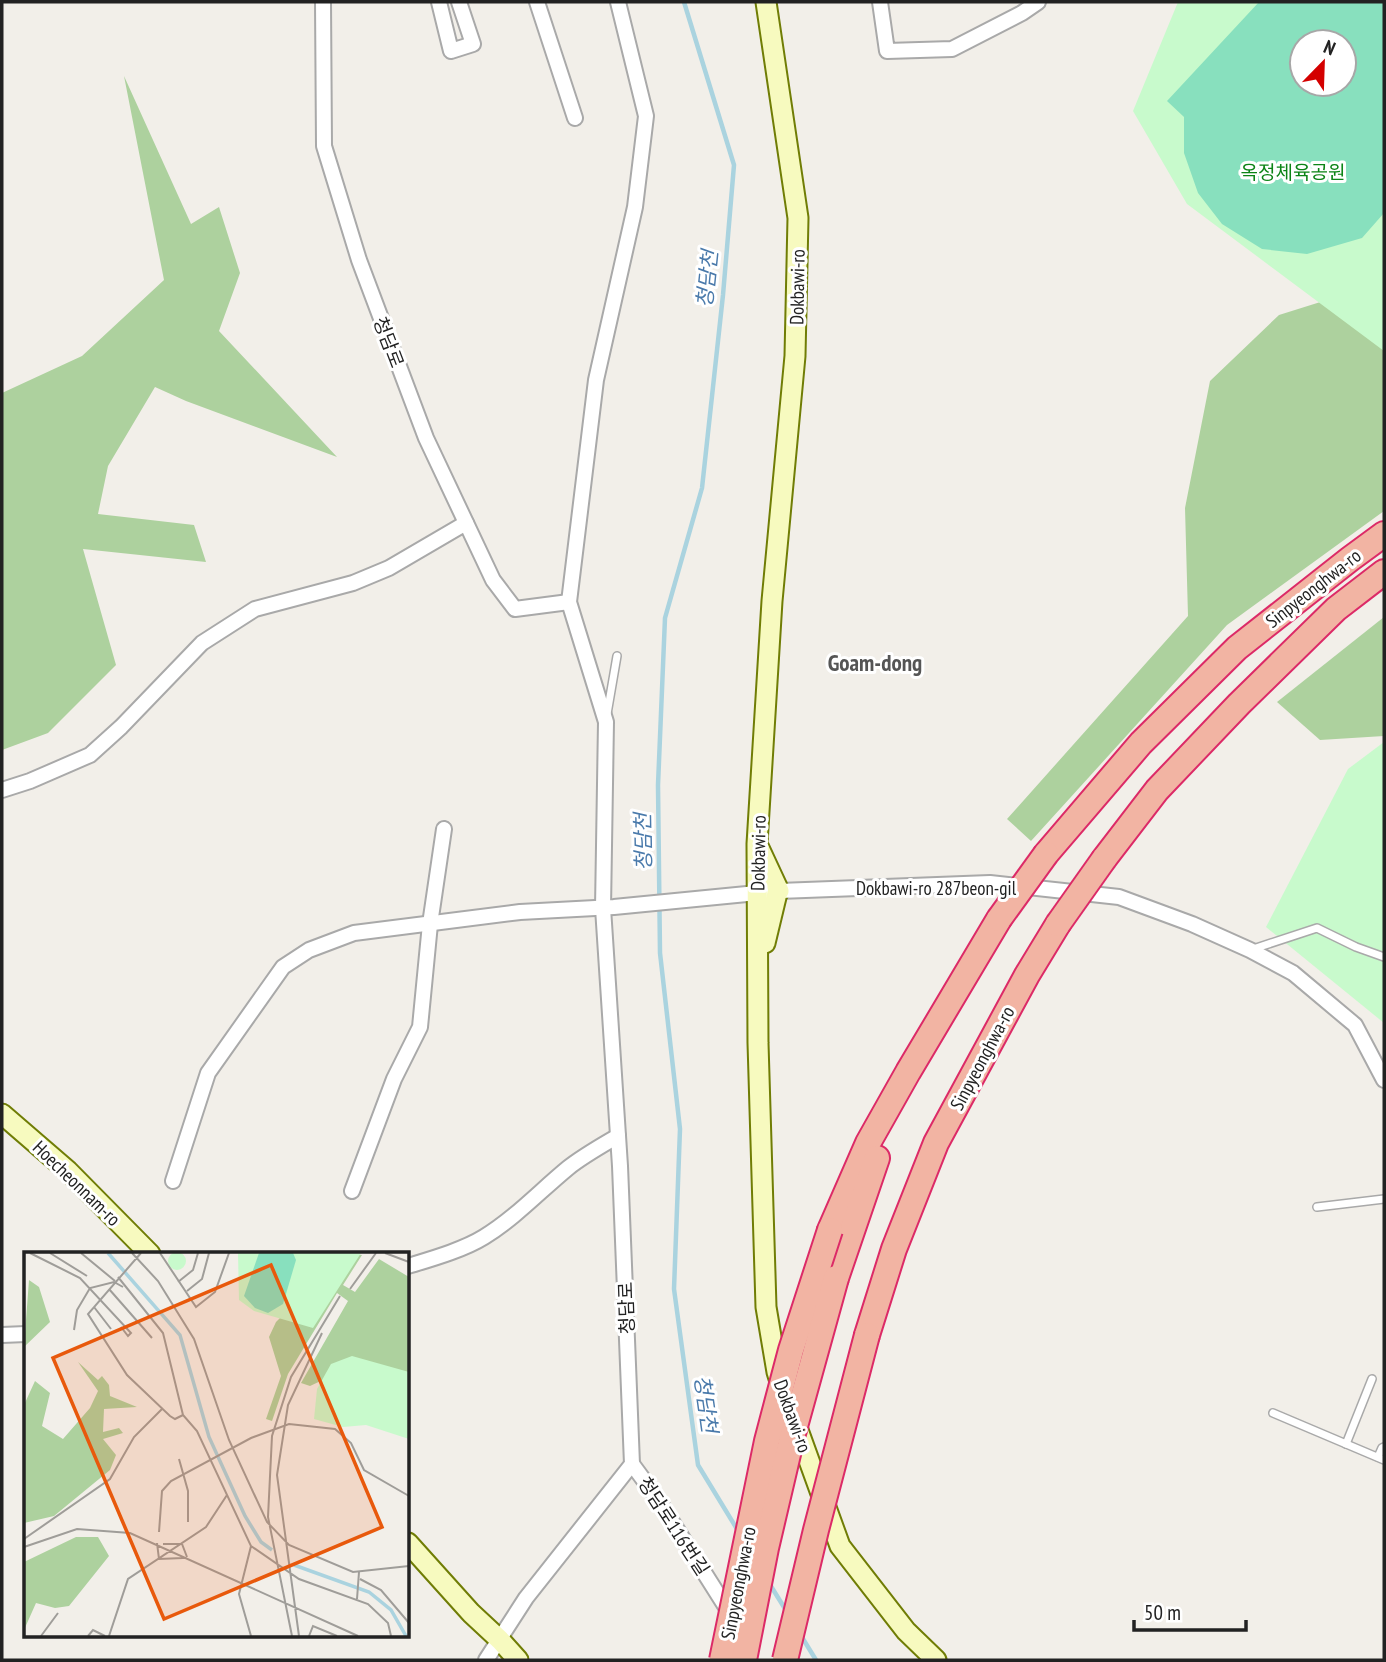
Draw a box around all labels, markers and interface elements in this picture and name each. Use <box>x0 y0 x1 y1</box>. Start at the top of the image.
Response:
north arrow <box>1288 28 1358 98</box>
text: N <box>1320 34 1339 60</box>
park label: 옥정체육공원 <box>1241 160 1345 184</box>
water label: 청담천 <box>691 246 724 309</box>
street label: Dokbawi-ro <box>784 249 810 325</box>
street label: 청담로 <box>368 313 410 371</box>
street label: Sinpyeonghwa-ro <box>1261 543 1365 633</box>
district label: Goam-dong <box>828 648 922 677</box>
water label: 청담천 <box>629 810 657 871</box>
street label: Dokbawi-ro <box>745 815 771 891</box>
street label: Dokbawi-ro 287beon-gil <box>856 876 1017 900</box>
street label: Sinpyeonghwa-ro <box>945 1002 1019 1114</box>
street label: Hoecheonnam-ro <box>28 1135 126 1231</box>
inset map <box>24 1252 410 1638</box>
street label: 청담로 <box>613 1281 639 1335</box>
water label: 청담천 <box>689 1373 724 1437</box>
street label: Dokbawi-ro <box>769 1376 817 1456</box>
street label: 청담로116번길 <box>633 1472 715 1580</box>
street label: Sinpyeonghwa-ro <box>715 1525 761 1641</box>
scale bar <box>1134 1588 1246 1632</box>
text: 50 m <box>1144 1599 1181 1626</box>

